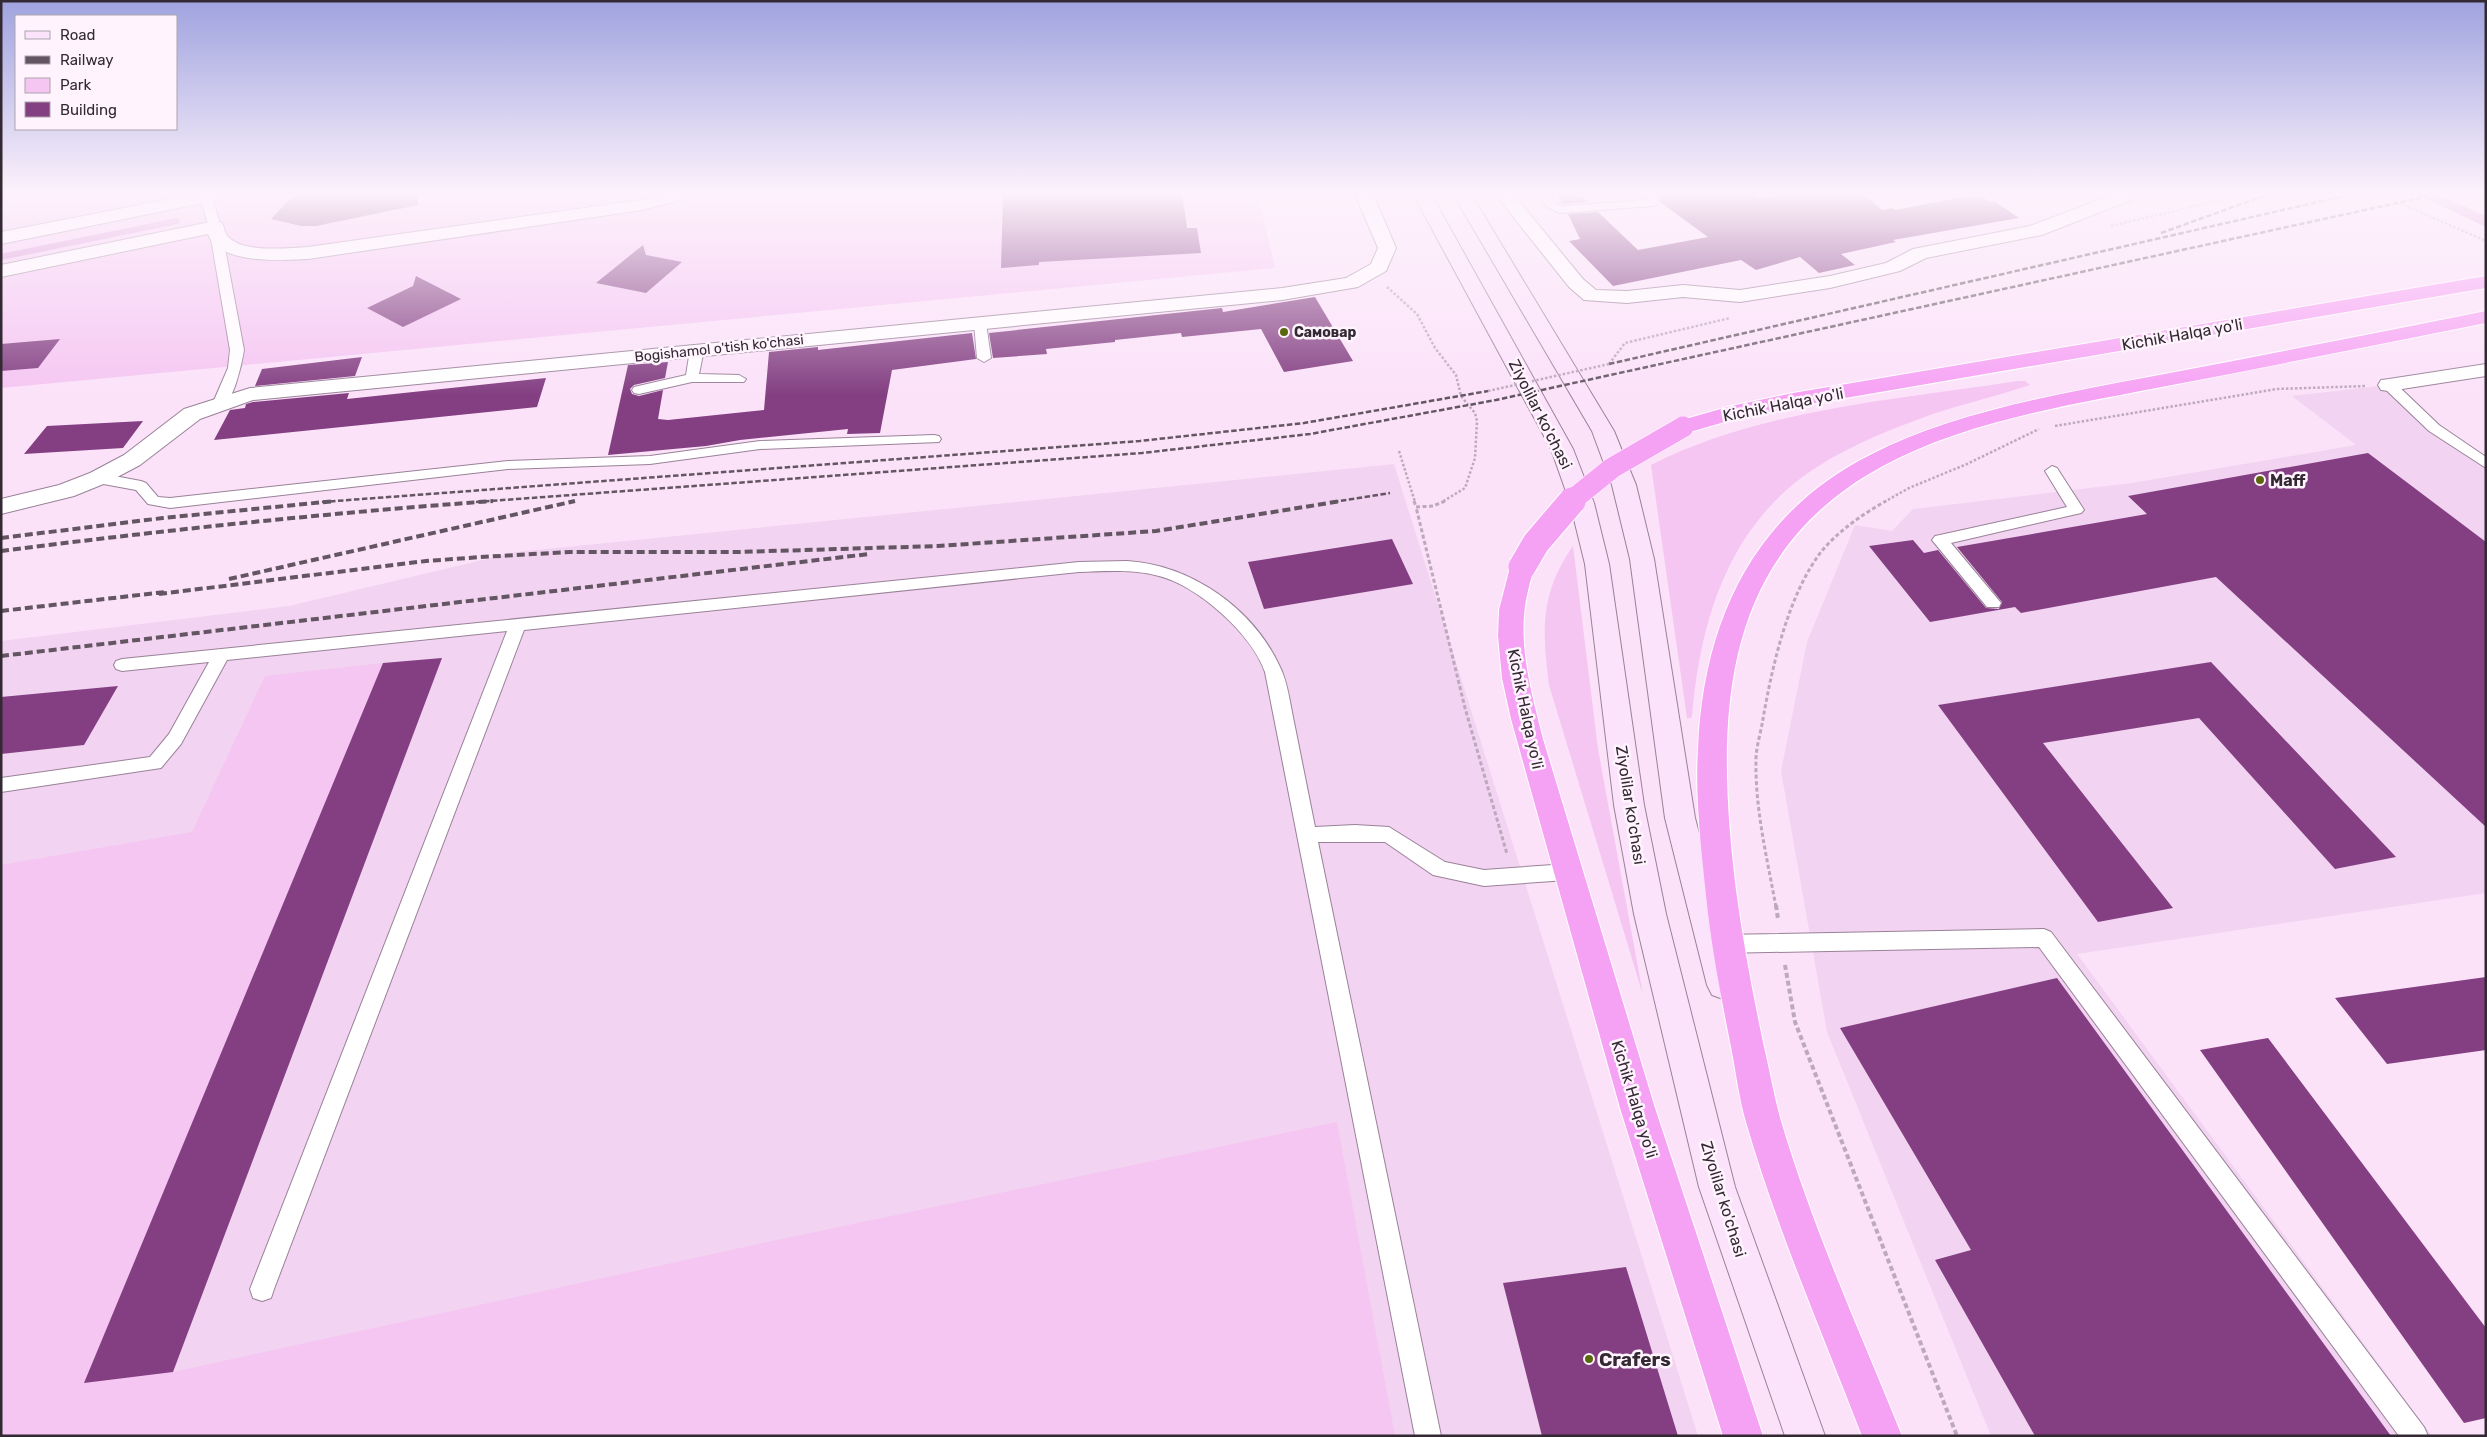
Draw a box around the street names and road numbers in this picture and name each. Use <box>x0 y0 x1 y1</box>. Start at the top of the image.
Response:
street label: Kichik Halqa yo'li <box>2120 315 2244 354</box>
street label: Bogishamol o'tish ko'chasi <box>634 331 805 366</box>
street label: Ziyolilar ko'chasi <box>1505 356 1576 472</box>
street label: Kichik Halqa yo'li <box>1721 383 1845 426</box>
street label: Kichik Halqa yo'li <box>1503 647 1548 771</box>
street label: Ziyolilar ko'chasi <box>1612 744 1649 866</box>
street label: Kichik Halqa yo'li <box>1608 1038 1662 1160</box>
street label: Ziyolilar ko'chasi <box>1697 1139 1750 1259</box>

